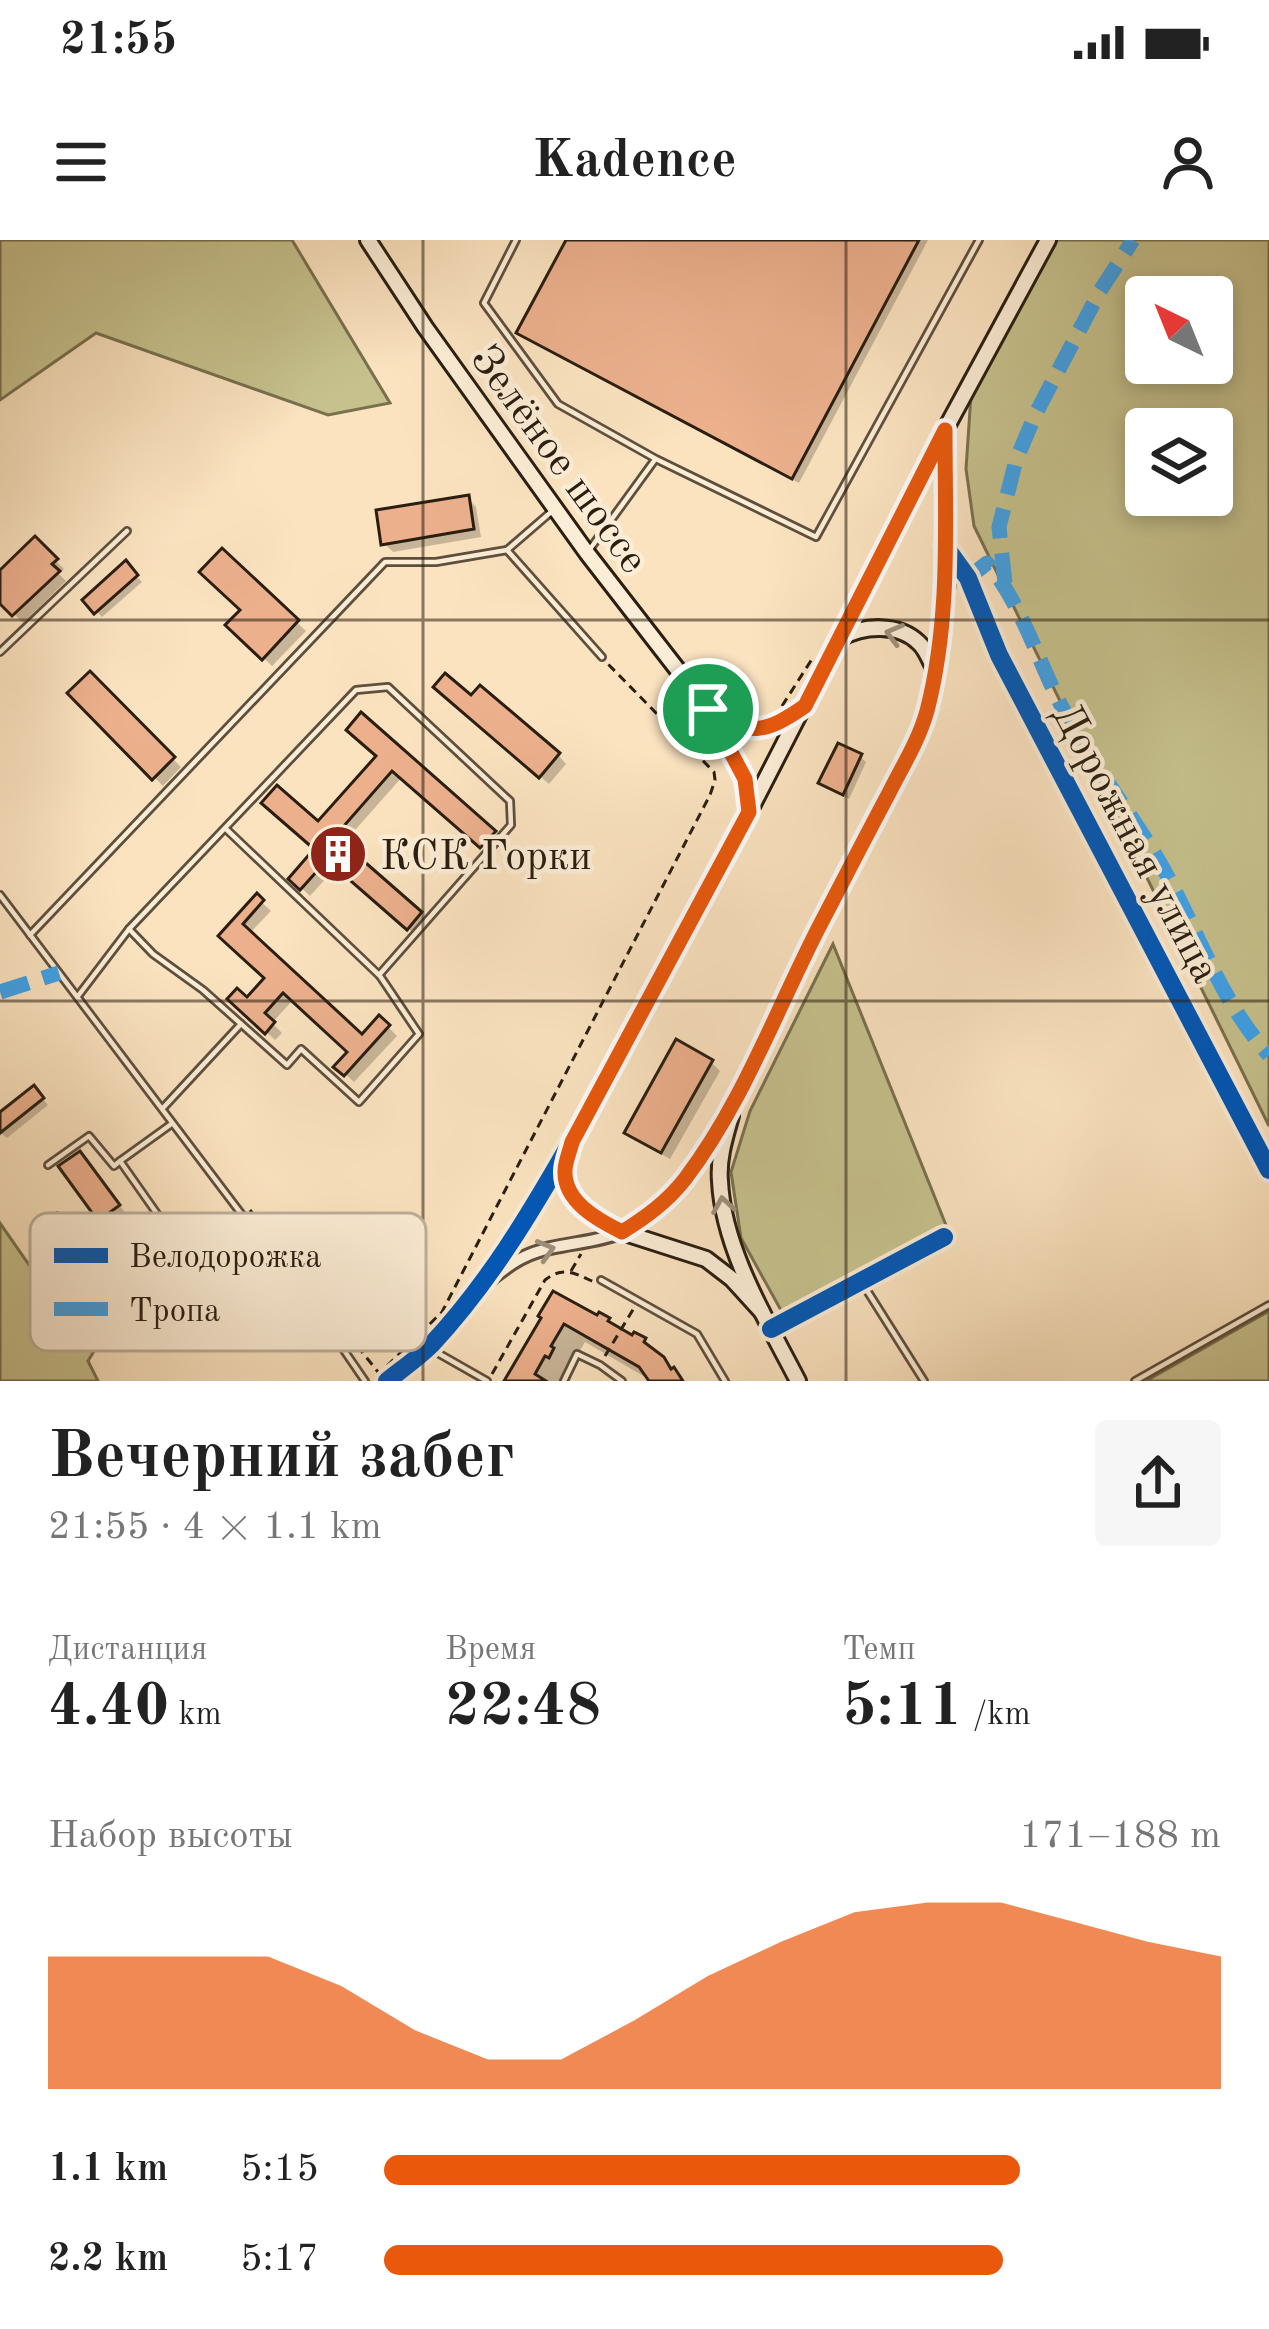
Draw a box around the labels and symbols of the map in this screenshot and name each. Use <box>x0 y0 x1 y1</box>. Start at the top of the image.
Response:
north arrow <box>1125 276 1233 384</box>
street label: Зелёное шоссе <box>462 339 654 582</box>
one-way arrow <box>885 623 905 648</box>
pin <box>657 658 759 760</box>
street label: Дорожная улица <box>1043 697 1226 990</box>
building icon: КСК Горки <box>307 823 369 885</box>
place label: КСК Горки <box>380 837 592 879</box>
one-way arrow <box>712 1195 737 1215</box>
legend <box>30 1213 426 1351</box>
one-way arrow <box>535 1240 556 1265</box>
text: Велодорожка <box>129 1242 322 1275</box>
text: Тропа <box>129 1296 220 1329</box>

